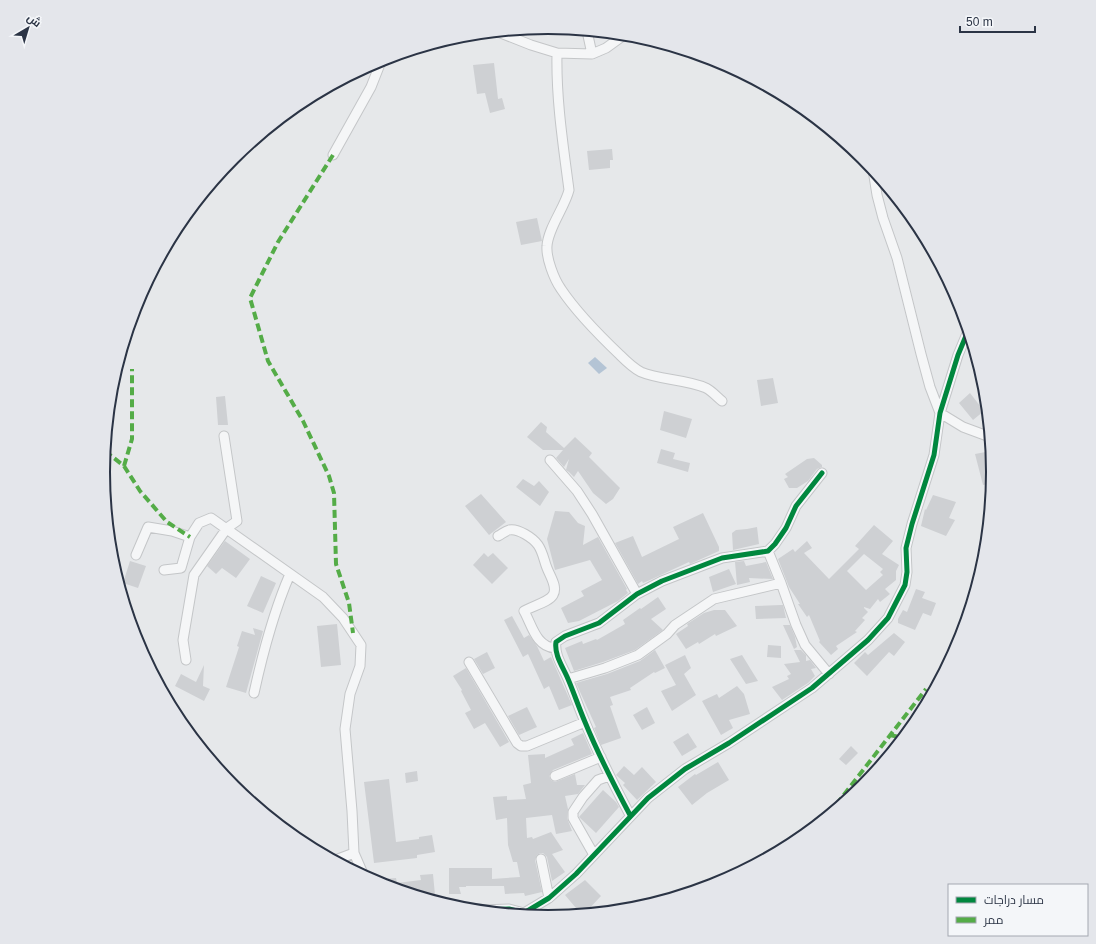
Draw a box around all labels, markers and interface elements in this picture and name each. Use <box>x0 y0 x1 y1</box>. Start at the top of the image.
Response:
north arrow <box>8 8 48 48</box>
scale bar <box>960 8 1035 34</box>
text: ش <box>24 11 43 30</box>
text: 50 m <box>966 15 993 29</box>
legend <box>948 884 1088 936</box>
text: مسار دراجات <box>984 893 1044 907</box>
text: ممر <box>983 913 1003 927</box>

